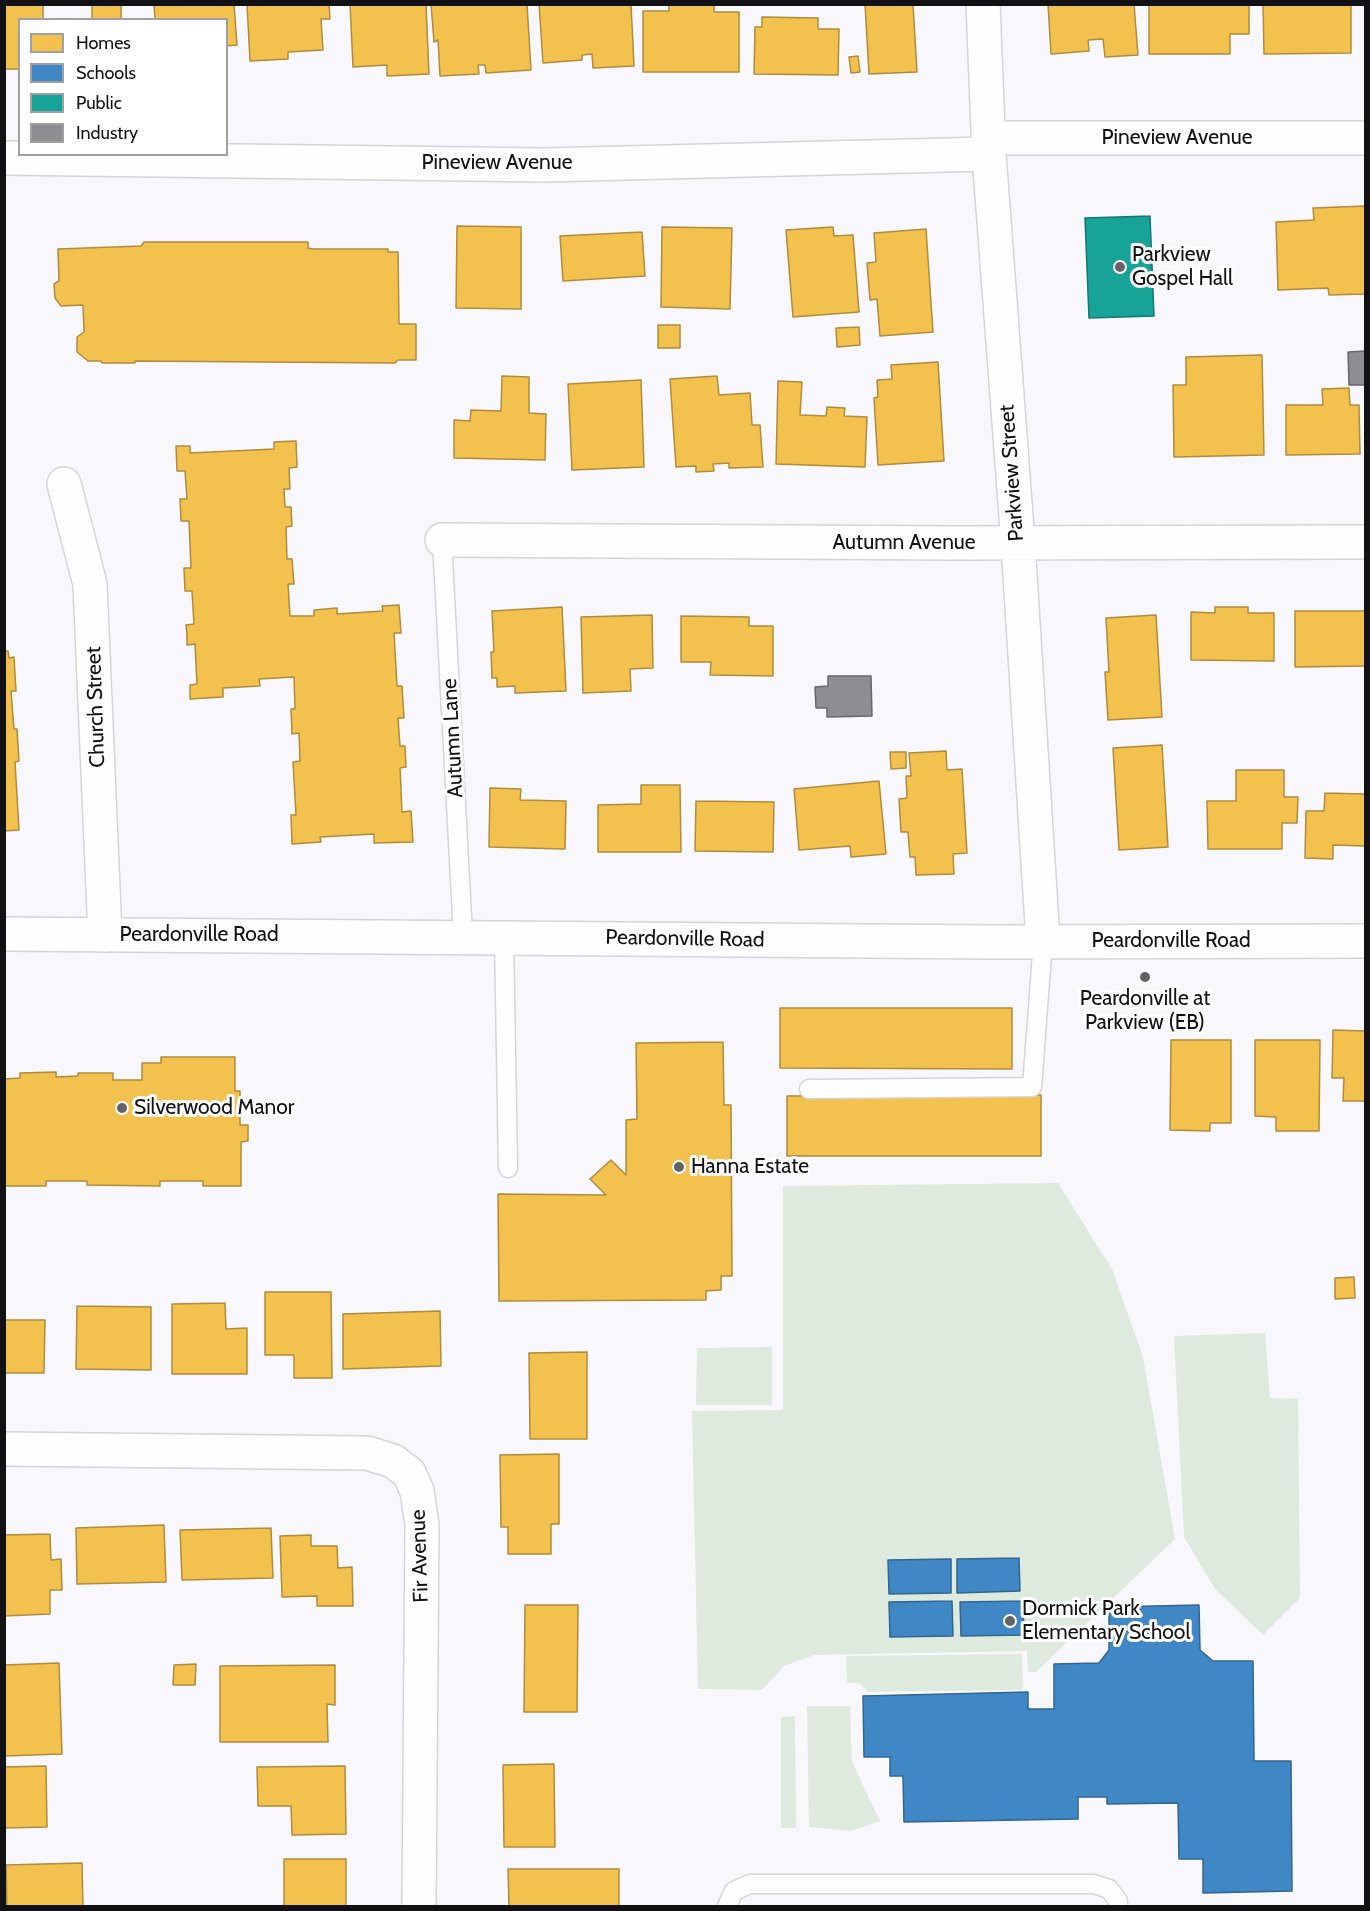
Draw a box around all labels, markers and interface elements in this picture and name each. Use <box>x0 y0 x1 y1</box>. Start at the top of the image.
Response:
legend <box>18 18 228 156</box>
text: Homes <box>76 32 131 54</box>
text: Schools <box>76 62 136 84</box>
text: Public <box>76 92 122 114</box>
text: Industry <box>76 122 138 144</box>
street label: Pineview Avenue <box>1102 125 1252 151</box>
street label: Pineview Avenue <box>422 150 572 176</box>
place label: Parkview Gospel Hall <box>1132 242 1233 292</box>
marker: Parkview Gospel Hall <box>1113 260 1127 274</box>
street label: Parkview Street <box>995 404 1029 542</box>
street label: Autumn Avenue <box>832 530 976 556</box>
street label: Church Street <box>81 646 111 768</box>
street label: Autumn Lane <box>437 678 469 798</box>
street label: Peardonville Road <box>119 922 279 948</box>
street label: Peardonville Road <box>605 925 765 953</box>
street label: Peardonville Road <box>1091 928 1251 954</box>
marker: Peardonville at Parkview (EB) <box>1138 970 1152 984</box>
place label: Peardonville at Parkview (EB) <box>1080 986 1210 1036</box>
place label: Silverwood Manor <box>134 1095 294 1121</box>
marker: Silverwood Manor <box>115 1101 129 1115</box>
place label: Hanna Estate <box>691 1154 809 1180</box>
marker: Hanna Estate <box>672 1160 686 1174</box>
street label: Fir Avenue <box>406 1509 434 1603</box>
place label: Dormick Park Elementary School <box>1022 1596 1190 1646</box>
marker: Dormick Park Elementary School <box>1003 1614 1017 1628</box>

